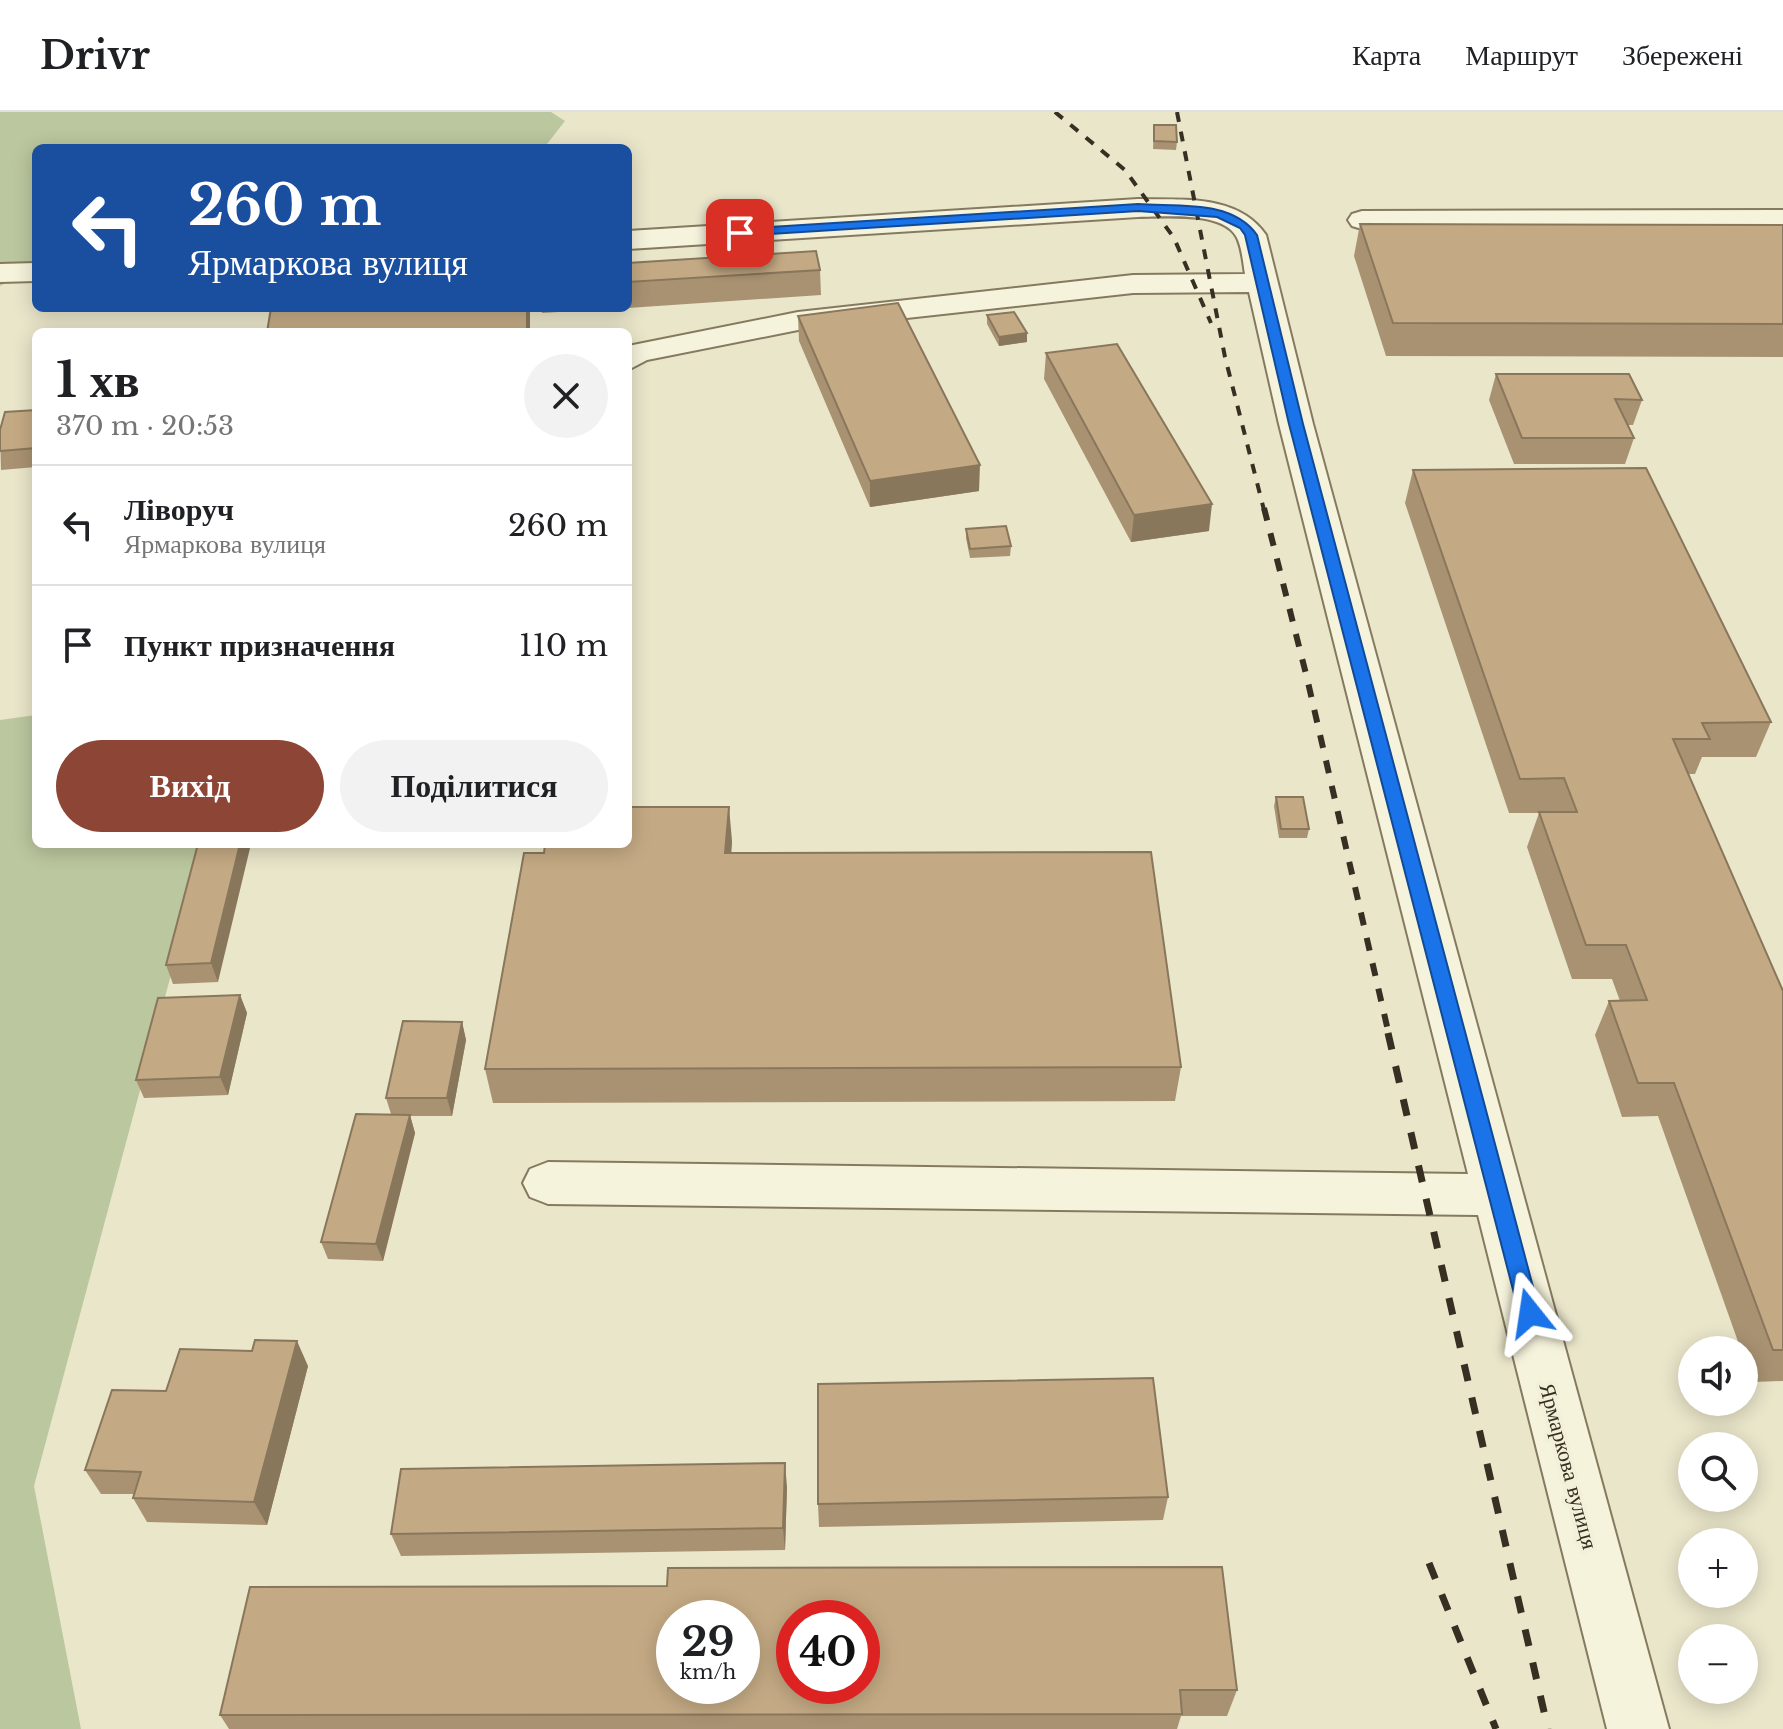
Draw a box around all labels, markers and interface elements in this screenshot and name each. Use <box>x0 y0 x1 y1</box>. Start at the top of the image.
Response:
text: Drivr <box>40 32 150 79</box>
text: Карта <box>1352 38 1421 73</box>
text: Маршрут <box>1465 38 1578 73</box>
text: Збережені <box>1622 38 1743 73</box>
text: 260 m <box>188 171 381 240</box>
icon: left <box>56 176 160 280</box>
pin <box>706 199 774 267</box>
icon: arrive <box>718 211 762 255</box>
text: Ярмаркова вулиця <box>188 240 468 285</box>
text: 1 хв <box>56 350 140 410</box>
button: close <box>524 354 608 438</box>
text: 370 m · 20:53 <box>56 410 234 442</box>
text: Ліворуч <box>124 491 234 528</box>
icon: left <box>56 503 100 547</box>
text: 260 m <box>508 507 608 544</box>
text: Ярмаркова вулиця <box>124 528 326 560</box>
icon: arrive <box>56 623 100 667</box>
text: Пункт призначення <box>124 627 395 664</box>
text: 110 m <box>519 627 608 664</box>
button: Вихід <box>56 740 324 832</box>
button: Поділитися <box>340 740 608 832</box>
position arrow <box>1488 1271 1572 1355</box>
map controls <box>1678 1336 1758 1704</box>
button: sound <box>1678 1336 1758 1416</box>
street label: Ярмаркова вулиця <box>1533 1380 1604 1552</box>
button: search <box>1678 1432 1758 1512</box>
button: + <box>1678 1528 1758 1608</box>
speed limit sign: 40 <box>776 1600 880 1704</box>
text: 29 <box>682 1617 735 1667</box>
button: − <box>1678 1624 1758 1704</box>
text: km/h <box>680 1660 736 1684</box>

